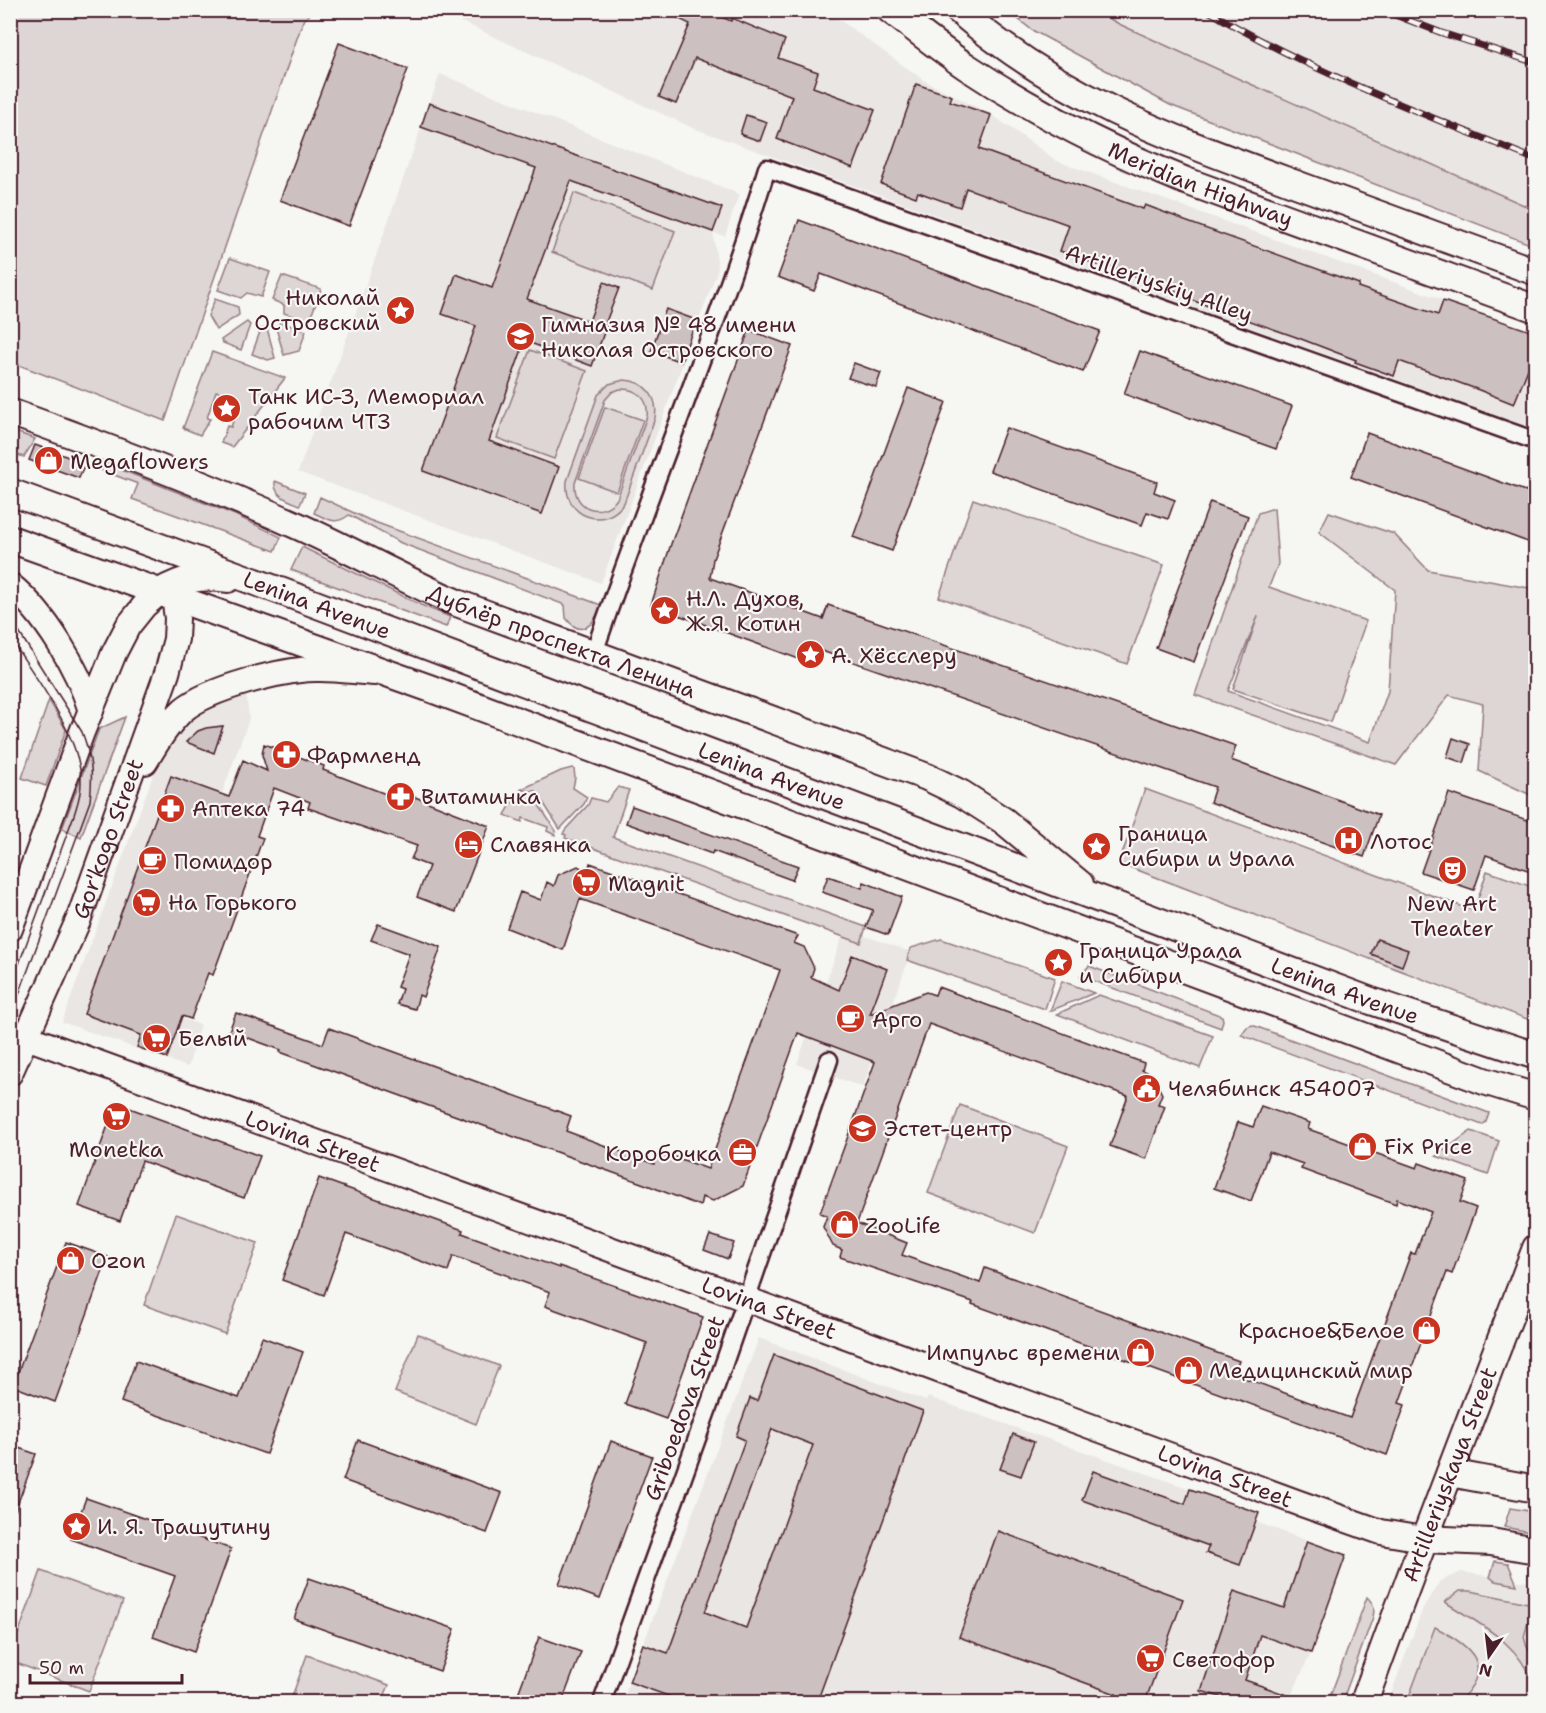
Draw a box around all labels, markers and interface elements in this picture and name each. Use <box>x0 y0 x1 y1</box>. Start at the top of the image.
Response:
street label: Meridian Highway <box>1103 135 1297 234</box>
street label: Artilleriyskiy Alley <box>1061 238 1256 329</box>
place label: Николай Островский <box>254 283 380 337</box>
place icon: Николай Островский <box>385 294 417 326</box>
place label: Гимназия № 48 имени Николая Островского <box>541 310 796 364</box>
school or university icon: Гимназия № 48 имени Николая Островского <box>504 321 536 353</box>
place label: Танк ИС-3, Мемориал рабочим ЧТЗ <box>248 382 484 436</box>
place icon: Танк ИС-3, Мемориал рабочим ЧТЗ <box>211 393 243 425</box>
shop icon: Megaflowers <box>33 445 65 477</box>
place label: Megaflowers <box>70 447 209 476</box>
street label: Lenina Avenue <box>239 565 395 646</box>
street label: Дублёр проспекта Ленина <box>423 577 700 705</box>
place label: Н.Л. Духов, Ж.Я. Котин <box>686 584 804 638</box>
place icon: Н.Л. Духов, Ж.Я. Котин <box>649 595 681 627</box>
place icon: А. Хёсслеру <box>794 639 826 671</box>
place label: А. Хёсслеру <box>831 641 957 670</box>
street label: Lenina Avenue <box>694 735 849 817</box>
pharmacy icon: Фармленд <box>270 739 302 771</box>
place label: Фармленд <box>307 741 421 770</box>
street label: Gor'kogo Street <box>66 755 150 923</box>
pharmacy icon: Витаминка <box>384 780 416 812</box>
place label: Витаминка <box>421 782 541 811</box>
pharmacy icon: Аптека 74 <box>155 792 187 824</box>
place label: Аптека 74 <box>192 794 305 823</box>
place label: Граница Сибири и Урала <box>1118 819 1295 873</box>
hospital icon: Лотос <box>1333 825 1365 857</box>
place label: Лотос <box>1370 827 1432 856</box>
hotel icon: Славянка <box>453 828 485 860</box>
place label: Славянка <box>490 830 591 859</box>
place icon: Граница Сибири и Урала <box>1081 830 1113 862</box>
cafe icon: Помидор <box>137 845 169 877</box>
place label: Помидор <box>174 847 273 876</box>
theatre icon: New Art Theater <box>1436 855 1468 887</box>
supermarket icon: Magnit <box>571 867 603 899</box>
place label: Magnit <box>608 869 685 898</box>
supermarket icon: На Горького <box>131 886 163 918</box>
place label: На Горького <box>168 888 297 917</box>
place label: New Art Theater <box>1407 889 1497 943</box>
place label: Граница Урала и Сибири <box>1079 936 1242 990</box>
place icon: Граница Урала и Сибири <box>1042 947 1074 979</box>
street label: Lenina Avenue <box>1267 951 1422 1031</box>
cafe icon: Арго <box>835 1003 867 1035</box>
place label: Арго <box>872 1005 922 1034</box>
supermarket icon: Белый <box>141 1022 173 1054</box>
place label: Белый <box>178 1024 247 1053</box>
public building icon: Челябинск 454007 <box>1131 1072 1163 1104</box>
place label: Челябинск 454007 <box>1168 1074 1376 1103</box>
supermarket icon: Monetka <box>100 1101 132 1133</box>
street label: Lovina Street <box>241 1104 384 1179</box>
school or university icon: Эстет-центр <box>847 1112 879 1144</box>
place label: Эстет-центр <box>884 1114 1012 1143</box>
shop icon: Fix Price <box>1347 1130 1379 1162</box>
place label: Fix Price <box>1384 1132 1472 1161</box>
place label: Monetka <box>69 1135 164 1164</box>
office icon: Коробочка <box>726 1137 758 1169</box>
place label: Коробочка <box>605 1139 721 1168</box>
shop icon: ZooLife <box>828 1209 860 1241</box>
place label: ZooLife <box>865 1211 941 1240</box>
shop icon: Ozon <box>54 1244 86 1276</box>
place label: Ozon <box>91 1246 146 1275</box>
street label: Lovina Street <box>698 1270 840 1346</box>
street label: Griboedova Street <box>638 1312 731 1505</box>
shop icon: Красное&Белое <box>1410 1314 1442 1346</box>
place label: Красное&Белое <box>1238 1316 1405 1345</box>
shop icon: Импульс времени <box>1125 1336 1157 1368</box>
place label: Импульс времени <box>926 1338 1120 1367</box>
shop icon: Медицинский мир <box>1172 1354 1204 1386</box>
place label: Медицинский мир <box>1209 1356 1413 1385</box>
street label: Artilleriyskaya Street <box>1395 1363 1504 1586</box>
street label: Lovina Street <box>1154 1438 1296 1514</box>
place icon: И. Я. Трашутину <box>60 1510 92 1542</box>
place label: И. Я. Трашутину <box>97 1512 271 1541</box>
north arrow <box>1459 1626 1519 1686</box>
supermarket icon: Светофор <box>1135 1643 1167 1675</box>
place label: Светофор <box>1172 1645 1275 1674</box>
scale bar <box>30 1647 182 1685</box>
text: 50 m <box>39 1656 84 1680</box>
text: N <box>1477 1658 1494 1682</box>

